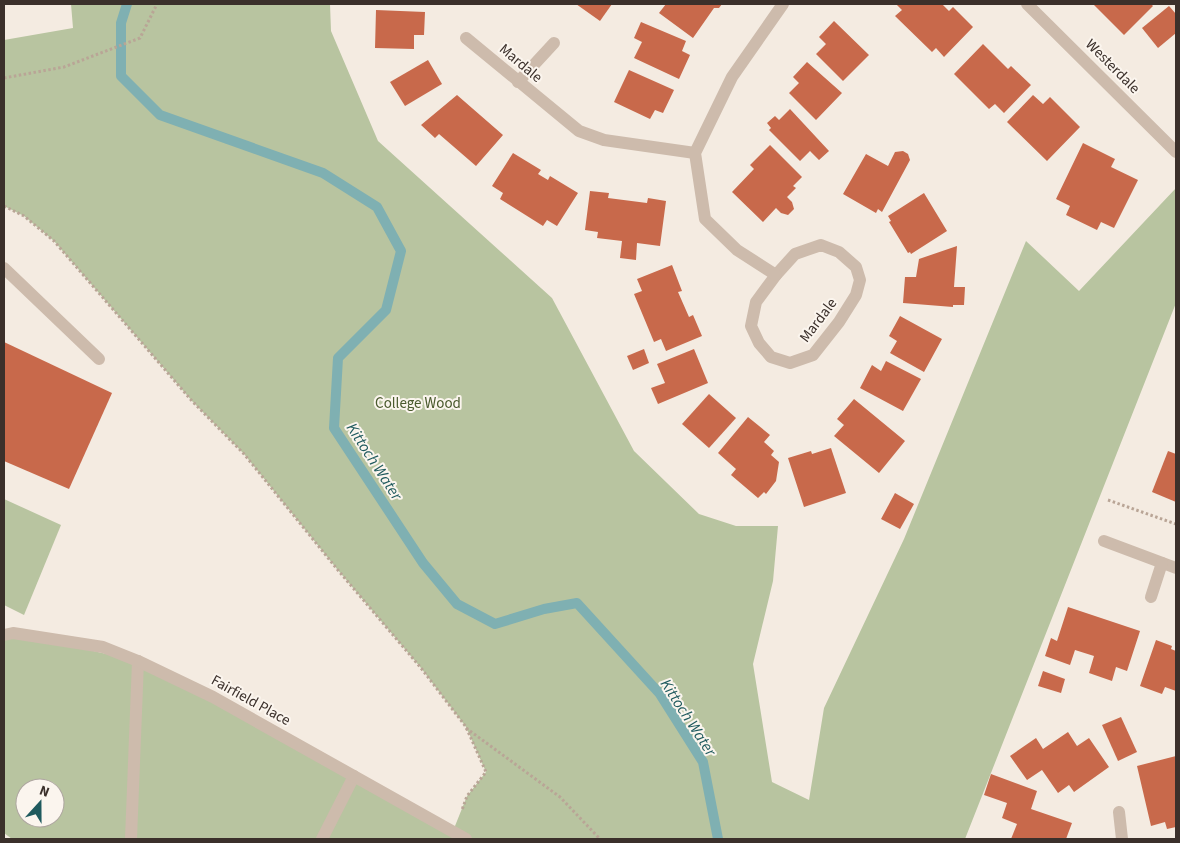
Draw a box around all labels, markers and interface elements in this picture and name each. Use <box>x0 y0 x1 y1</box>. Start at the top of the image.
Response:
street label: Westerdale <box>1081 34 1145 98</box>
street label: Mardale <box>495 39 547 88</box>
street label: Mardale <box>795 294 842 347</box>
park label: College Wood <box>375 393 461 414</box>
water label: Kittoch Water <box>341 419 408 506</box>
street label: Fairfield Place <box>207 670 294 731</box>
water label: Kittoch Water <box>655 675 722 762</box>
north arrow <box>15 778 65 828</box>
text: N <box>36 781 52 803</box>

